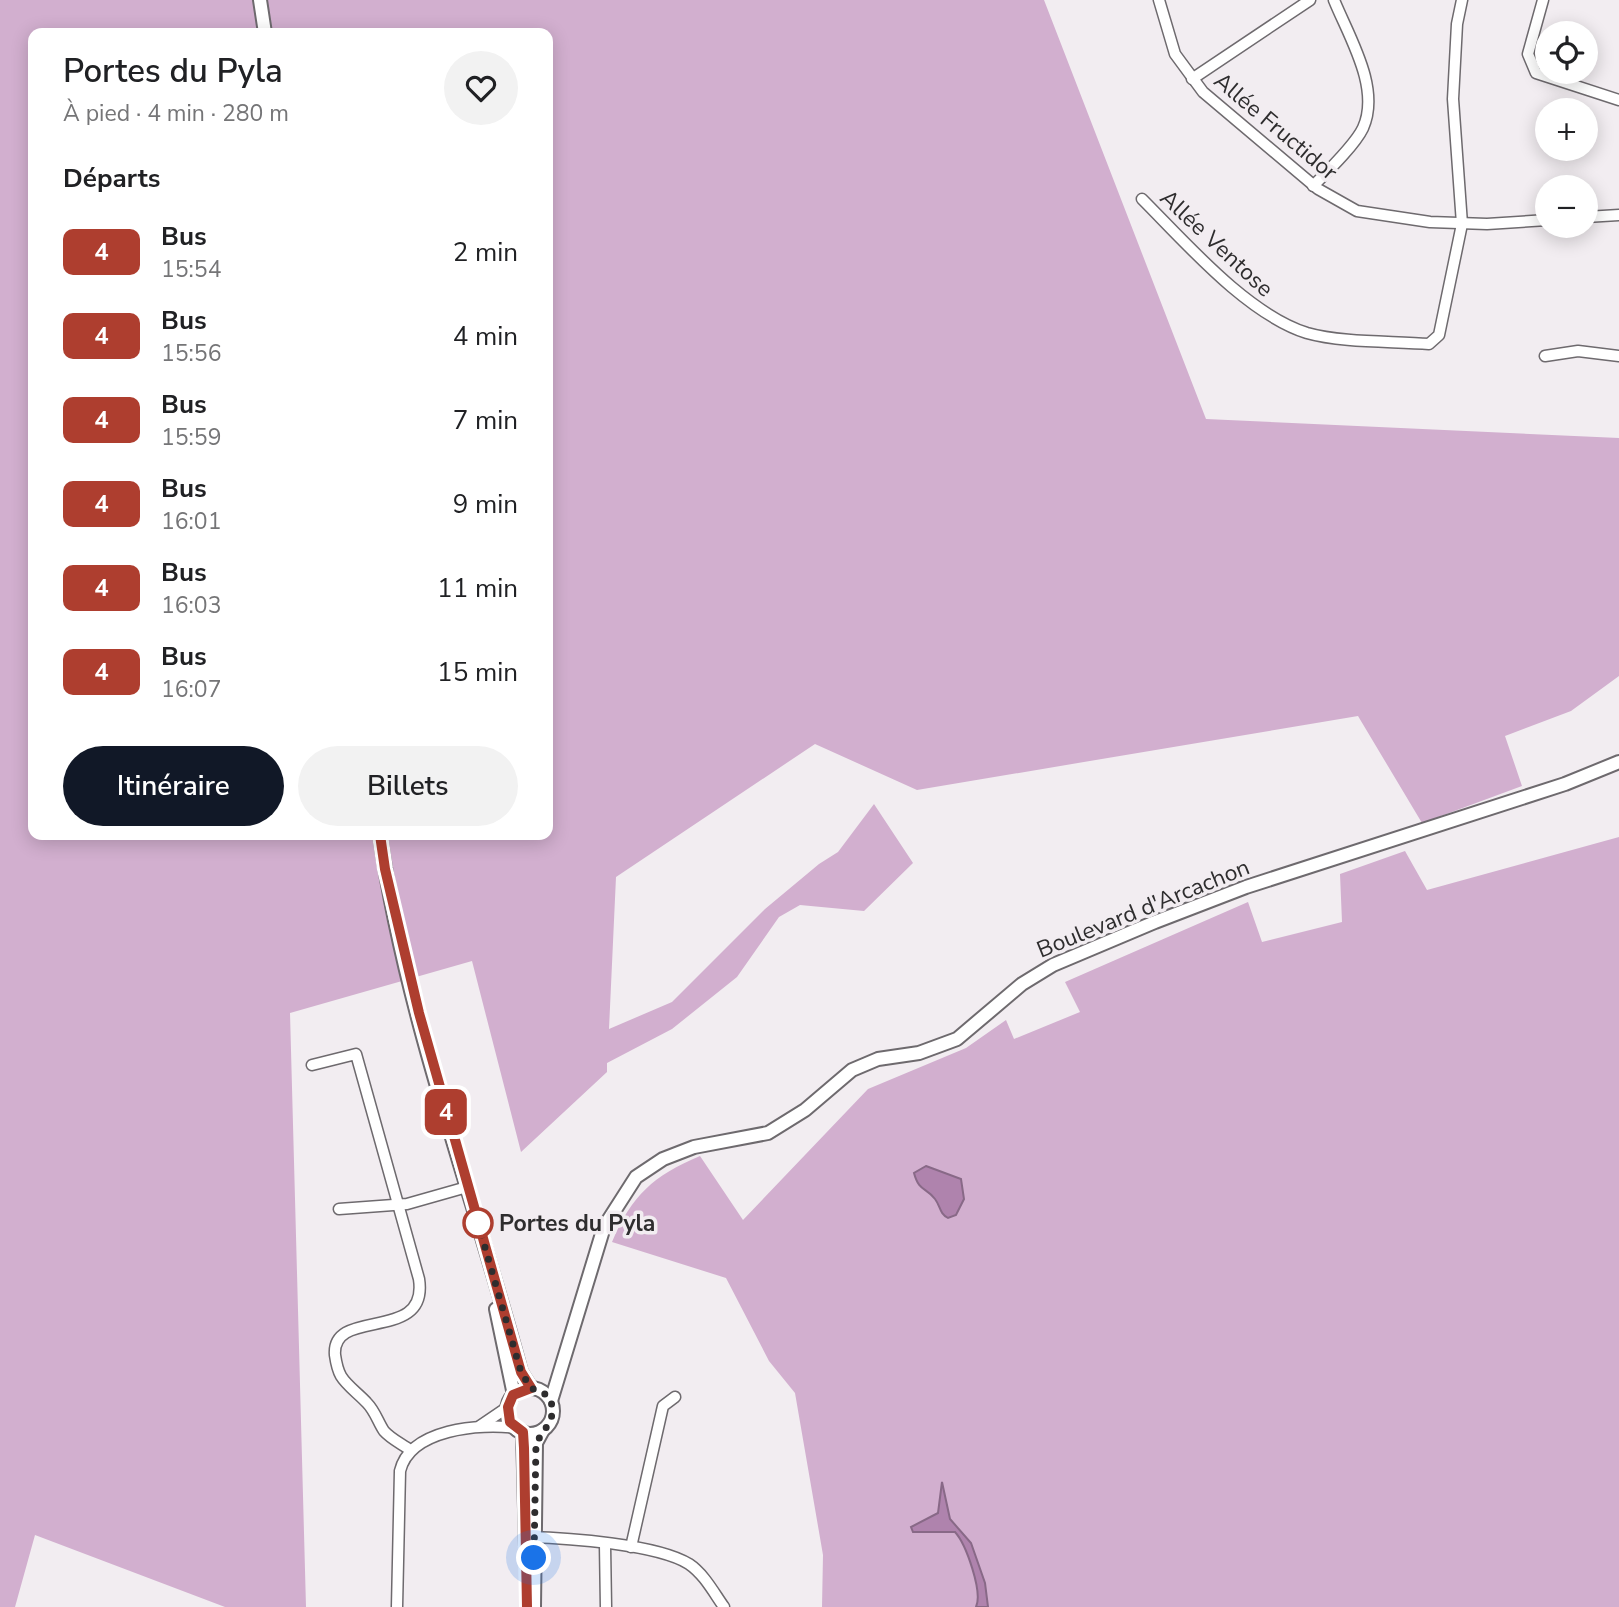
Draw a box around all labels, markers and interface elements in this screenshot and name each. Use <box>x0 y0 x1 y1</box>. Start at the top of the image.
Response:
map controls <box>1535 21 1598 238</box>
button: locate <box>1535 21 1598 84</box>
text: Portes du Pyla <box>63 49 283 94</box>
button: heart <box>444 51 518 125</box>
street label: Allée Fructidor <box>1207 65 1345 188</box>
text: À pied · 4 min · 280 m <box>63 98 289 129</box>
button: + <box>1535 98 1598 161</box>
text: Départs <box>63 161 160 196</box>
button: − <box>1535 175 1598 238</box>
street label: Allée Ventose <box>1153 183 1280 304</box>
text: Bus <box>161 219 207 254</box>
text: 2 min <box>453 235 518 270</box>
text: 4 <box>94 236 109 268</box>
text: 15:54 <box>161 254 221 285</box>
text: Bus <box>161 303 207 338</box>
text: 4 min <box>453 319 518 354</box>
text: 4 <box>94 320 109 352</box>
text: 15:56 <box>161 338 221 369</box>
text: Bus <box>161 387 207 422</box>
text: 7 min <box>453 403 518 438</box>
text: 4 <box>94 404 109 436</box>
text: 15:59 <box>161 422 221 453</box>
text: Bus <box>161 471 207 506</box>
text: 9 min <box>453 487 518 522</box>
text: 4 <box>94 488 109 520</box>
text: 16:01 <box>161 506 221 537</box>
text: Bus <box>161 555 207 590</box>
text: 11 min <box>437 571 518 606</box>
text: 4 <box>94 572 109 604</box>
text: 16:03 <box>161 590 221 621</box>
text: Bus <box>161 639 207 674</box>
text: 15 min <box>437 655 518 690</box>
text: 4 <box>94 656 109 688</box>
text: 16:07 <box>161 674 221 705</box>
button: Itinéraire <box>63 746 284 826</box>
button: Billets <box>298 746 518 826</box>
street label: Boulevard d'Arcachon <box>1032 852 1254 965</box>
line badge: 4 <box>423 1089 469 1135</box>
text: 4 <box>439 1096 453 1128</box>
marker: Portes du Pyla <box>463 1208 493 1238</box>
place label: Portes du Pyla <box>499 1208 655 1239</box>
your location <box>516 1540 551 1575</box>

